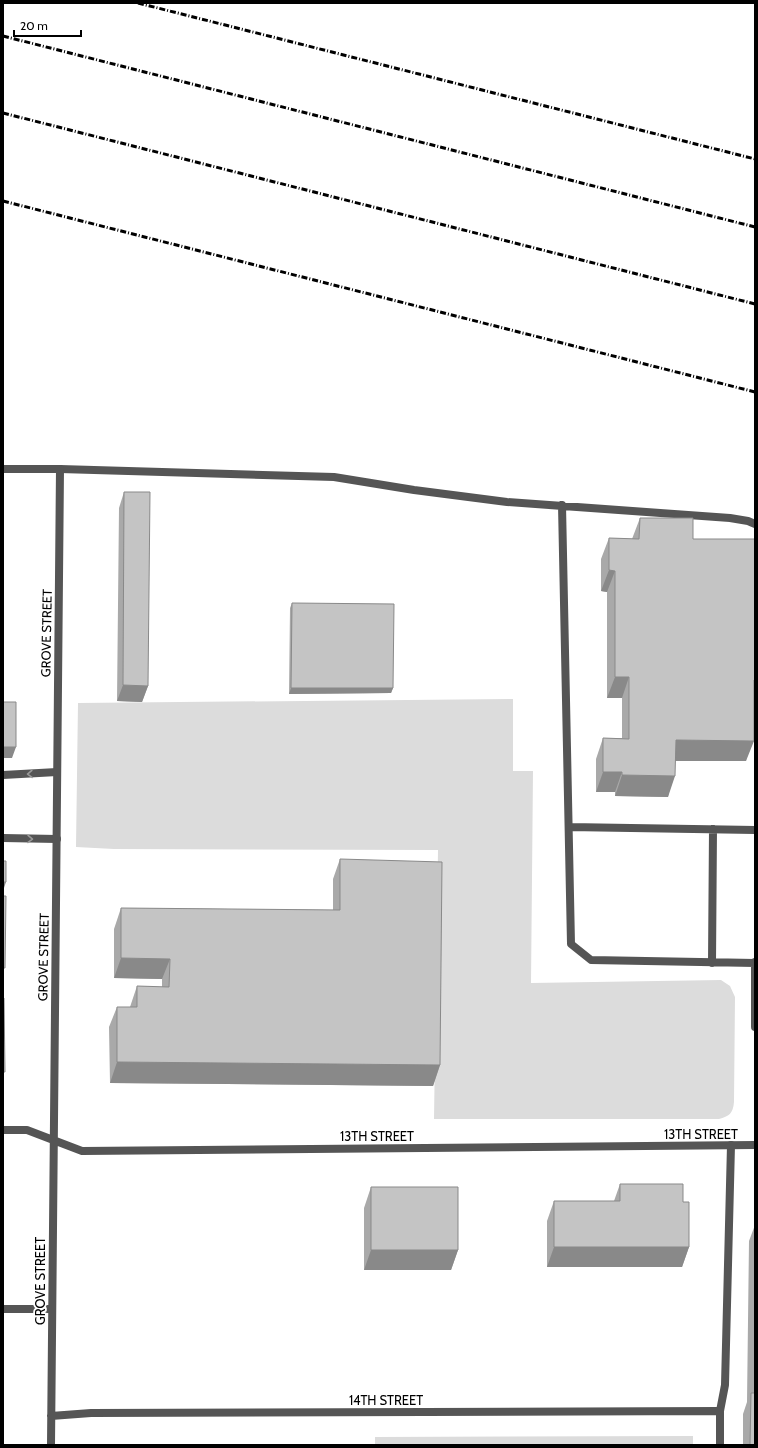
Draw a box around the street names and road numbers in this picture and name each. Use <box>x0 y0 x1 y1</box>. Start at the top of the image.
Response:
street label: GROVE STREET <box>37 589 55 677</box>
street label: GROVE STREET <box>34 913 52 1001</box>
street label: 13TH STREET <box>664 1126 738 1142</box>
street label: 13TH STREET <box>340 1128 414 1144</box>
street label: GROVE STREET <box>32 1237 48 1325</box>
street label: 14TH STREET <box>349 1392 423 1408</box>

